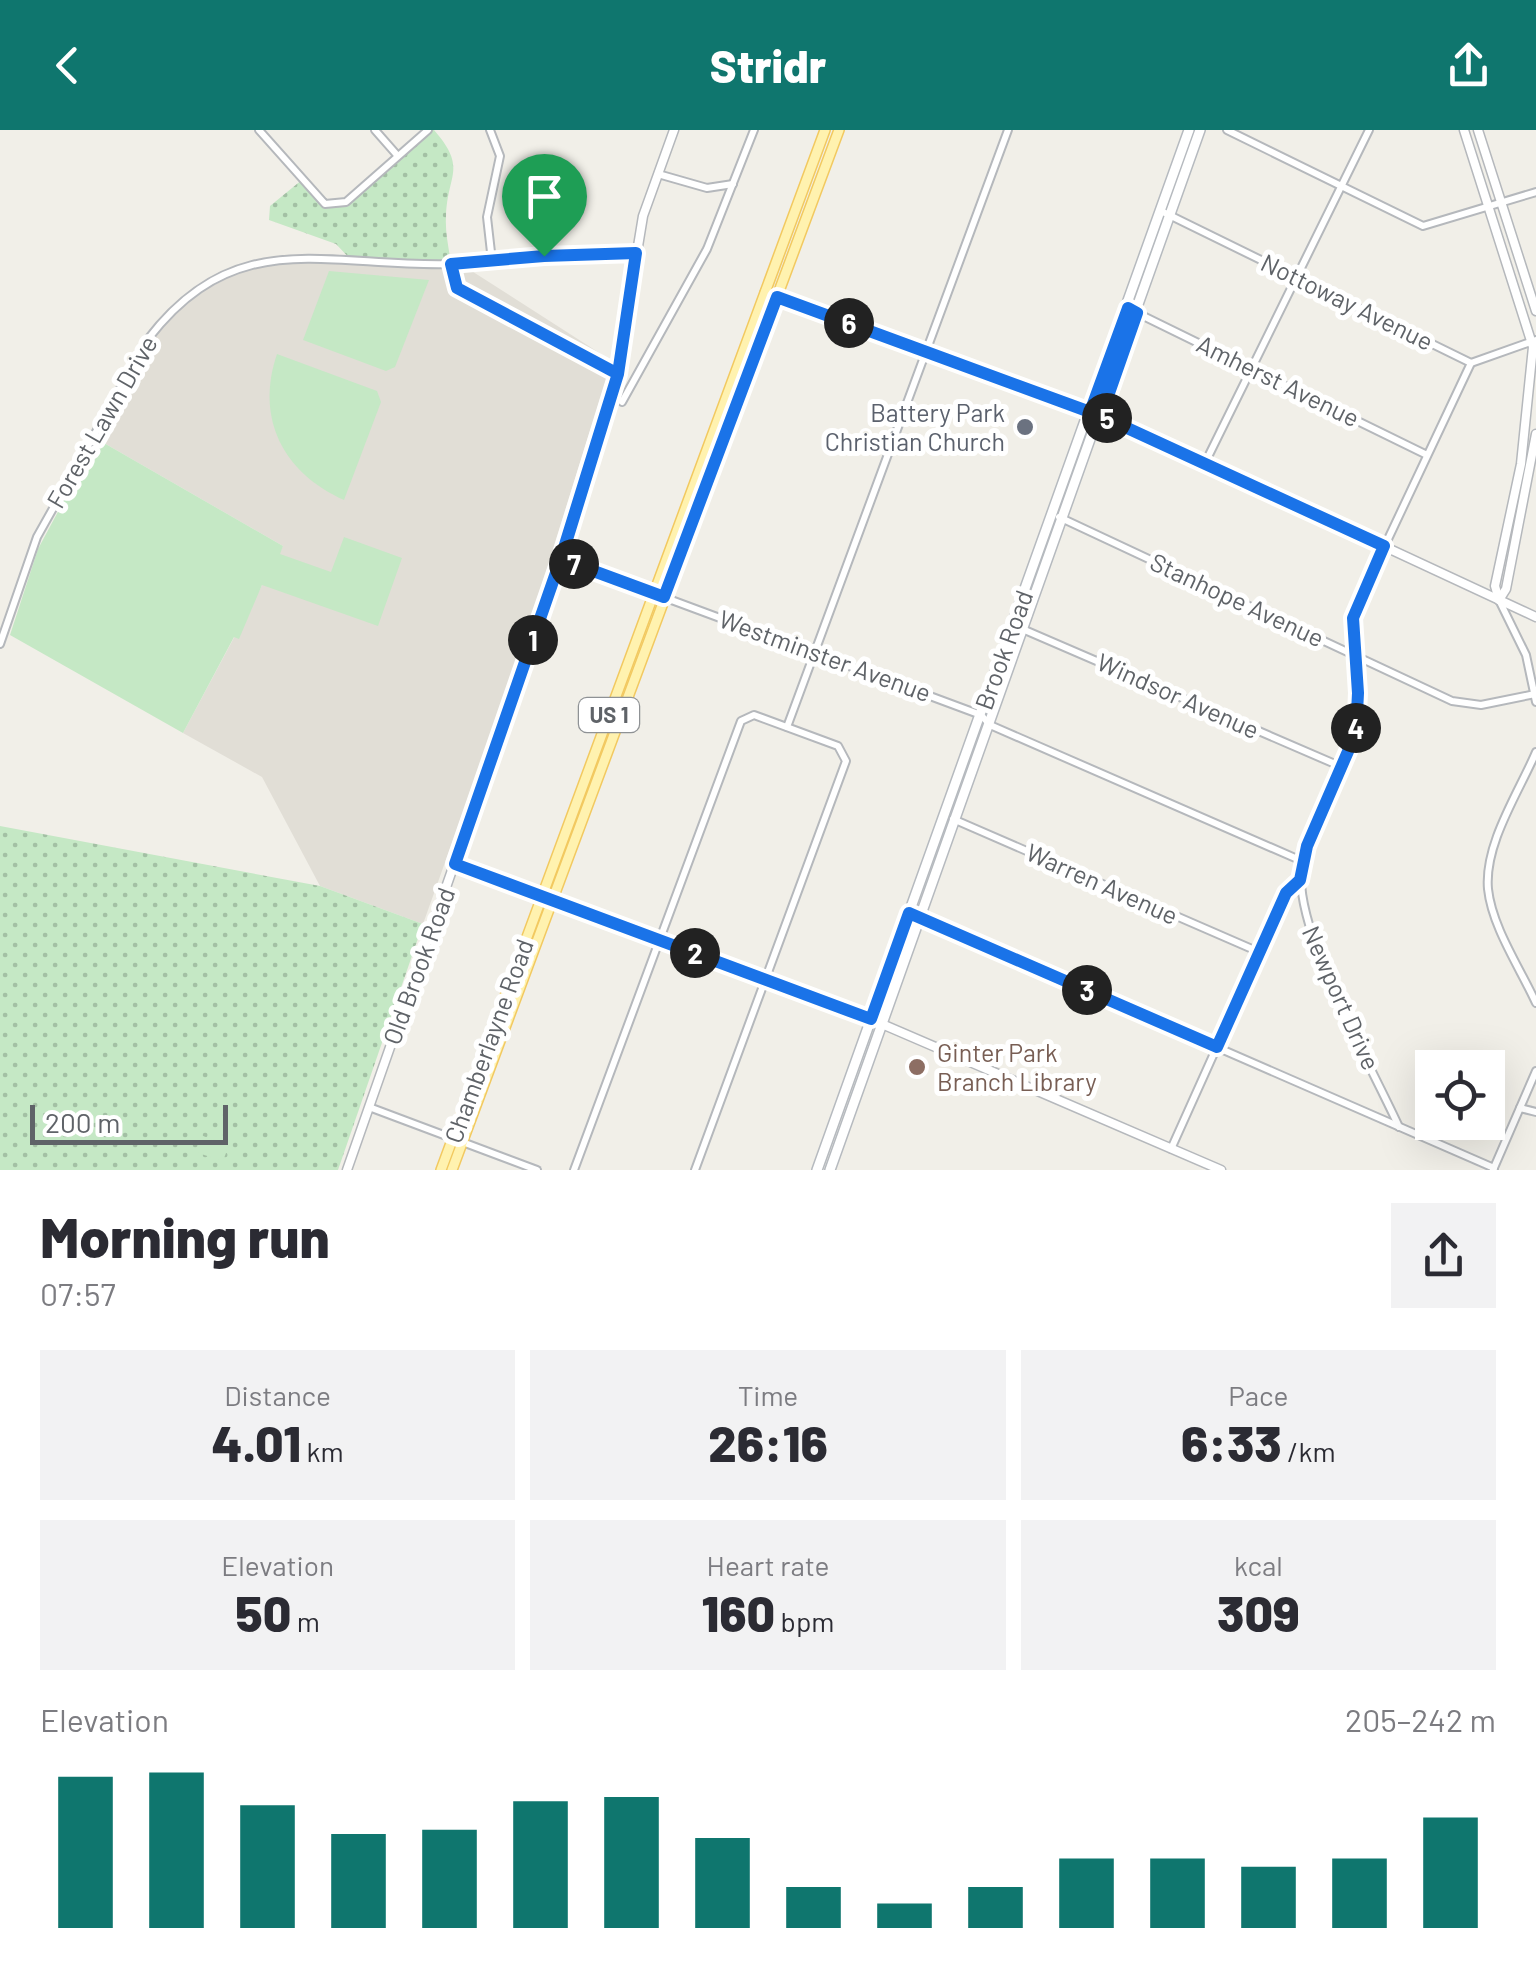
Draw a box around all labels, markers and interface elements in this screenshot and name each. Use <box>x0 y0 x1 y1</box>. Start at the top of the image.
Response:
icon: back <box>40 38 95 93</box>
text: Stridr <box>710 38 826 92</box>
icon: share <box>1441 38 1496 93</box>
pin <box>502 154 587 257</box>
icon: arrive <box>517 169 572 224</box>
street label: Nottoway Avenue <box>1257 246 1438 356</box>
pin: 6 <box>824 298 874 348</box>
text: 6 <box>841 306 857 340</box>
street label: Amherst Avenue <box>1192 328 1365 432</box>
street label: Forest Lawn Drive <box>40 330 163 513</box>
pin: 5 <box>1082 393 1132 443</box>
place label: Battery Park Christian Church <box>825 397 1005 456</box>
text: 5 <box>1099 401 1115 435</box>
marker: Battery Park Christian Church <box>1014 416 1036 438</box>
pin: 7 <box>549 539 599 589</box>
street label: Stanhope Avenue <box>1146 546 1329 652</box>
text: 7 <box>567 547 581 581</box>
street label: Brook Road <box>968 586 1038 713</box>
street label: Westminster Avenue <box>715 603 935 707</box>
pin: 1 <box>508 615 558 665</box>
text: 1 <box>528 623 538 657</box>
street label: Windsor Avenue <box>1093 646 1264 744</box>
road number: US 1 <box>579 698 639 732</box>
pin: 4 <box>1331 703 1381 753</box>
text: 4 <box>1348 711 1364 745</box>
street label: Warren Avenue <box>1022 836 1183 930</box>
street label: Old Brook Road <box>376 883 460 1048</box>
street label: Newport Drive <box>1297 921 1387 1074</box>
pin: 2 <box>670 928 720 978</box>
street label: Chamberlayne Road <box>437 935 539 1147</box>
text: 2 <box>687 936 703 970</box>
pin: 3 <box>1062 965 1112 1015</box>
text: 3 <box>1079 973 1095 1007</box>
place label: Ginter Park Branch Library <box>937 1037 1097 1096</box>
map controls <box>1415 1050 1505 1140</box>
button: locate <box>1415 1050 1505 1140</box>
marker: Ginter Park Branch Library <box>906 1056 928 1078</box>
scale bar <box>30 1100 228 1144</box>
text: 200 m <box>45 1105 120 1139</box>
text: Morning run <box>40 1203 330 1269</box>
button: share <box>1391 1203 1496 1308</box>
text: 07:57 <box>40 1274 116 1312</box>
text: Distance <box>224 1378 331 1412</box>
text: Time <box>738 1378 798 1412</box>
text: Pace <box>1228 1378 1288 1412</box>
text: 4.01 <box>212 1412 301 1472</box>
text: 26:16 <box>708 1412 828 1472</box>
text: 6:33 <box>1181 1412 1282 1472</box>
text: km <box>301 1434 344 1468</box>
text: /km <box>1282 1434 1336 1468</box>
text: Elevation <box>221 1548 334 1582</box>
text: Heart rate <box>707 1548 829 1582</box>
text: kcal <box>1234 1548 1283 1582</box>
text: 50 <box>235 1582 291 1642</box>
text: 160 <box>701 1582 775 1642</box>
text: 309 <box>1217 1582 1300 1642</box>
text: m <box>291 1604 320 1638</box>
text: bpm <box>775 1604 835 1638</box>
text: Elevation <box>40 1700 169 1738</box>
text: 205–242 m <box>1345 1700 1496 1738</box>

